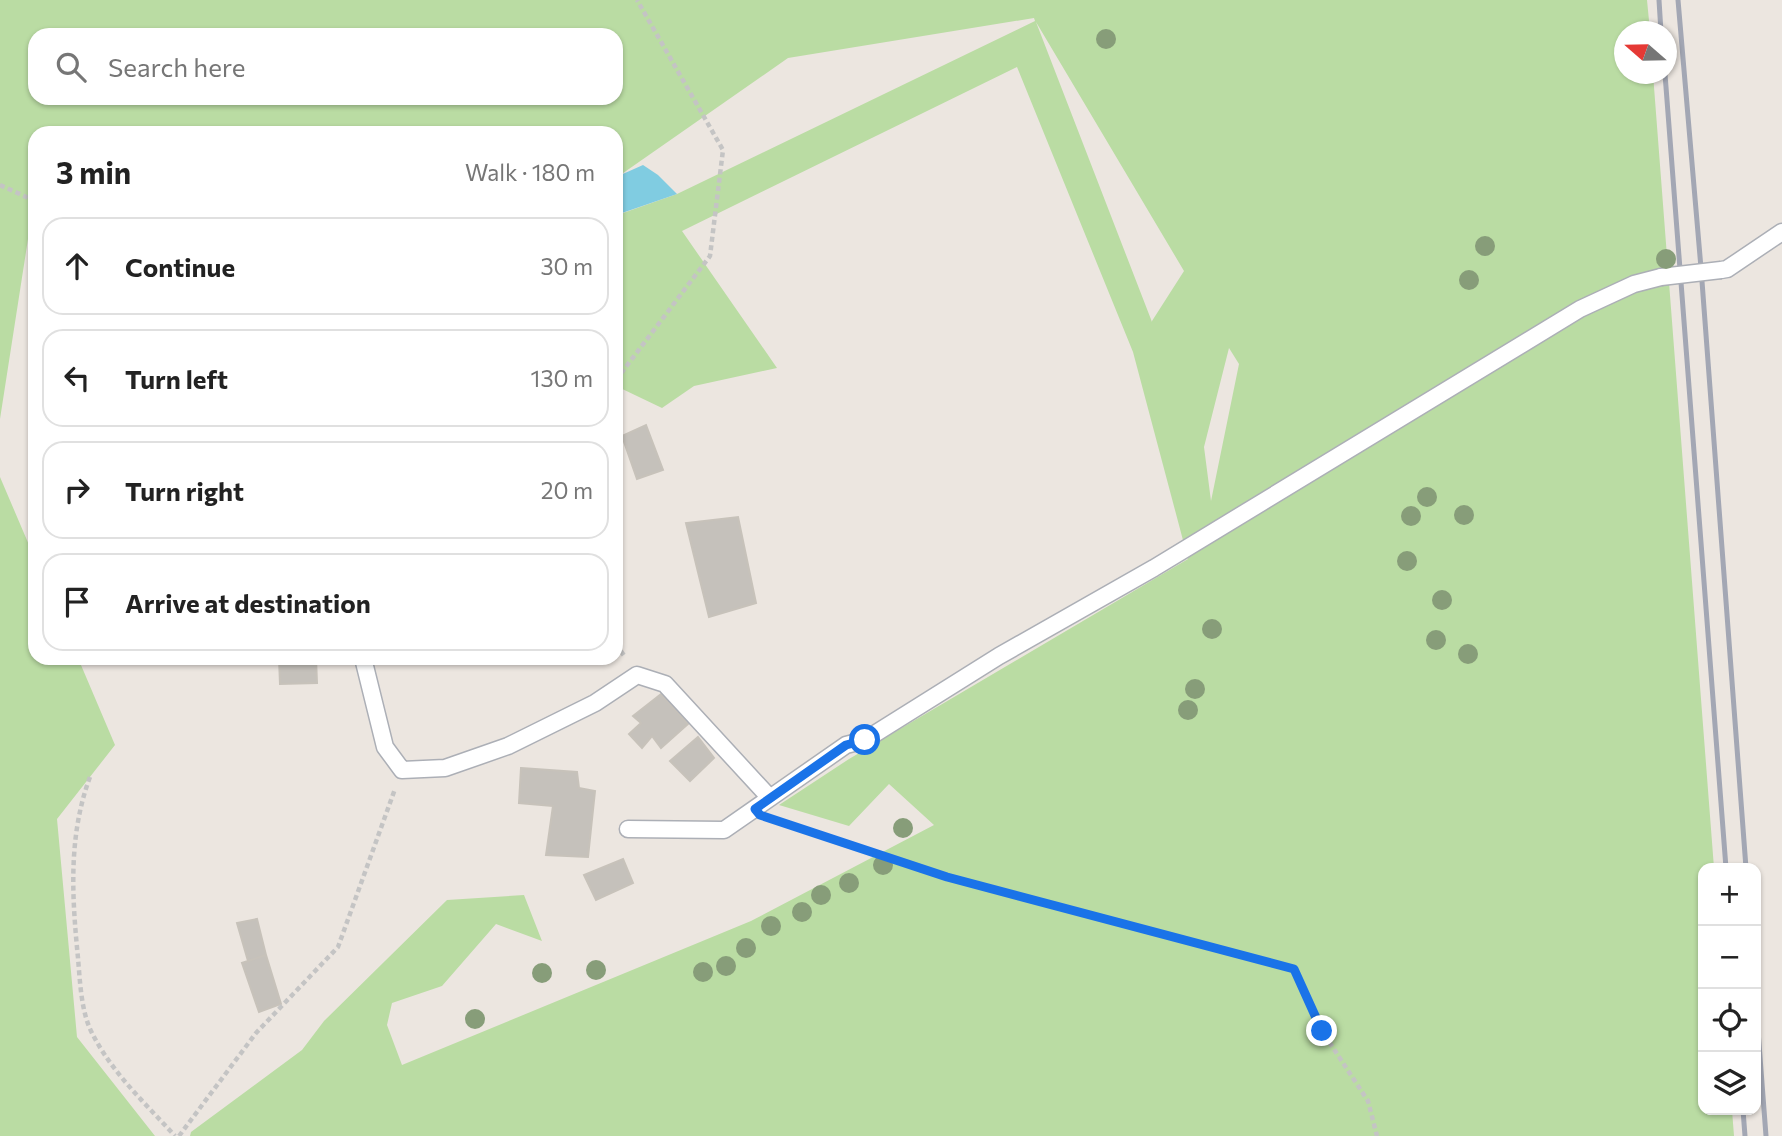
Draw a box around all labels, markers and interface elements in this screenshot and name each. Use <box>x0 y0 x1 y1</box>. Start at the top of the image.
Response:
north arrow <box>1614 21 1677 84</box>
search box <box>28 28 623 105</box>
icon: search <box>52 48 90 86</box>
text: Search here <box>108 51 246 82</box>
text: 3 min <box>56 153 131 190</box>
text: Walk · 180 m <box>465 158 595 186</box>
icon: ahead <box>58 247 96 285</box>
text: Continue <box>125 251 235 282</box>
text: 30 m <box>540 252 593 280</box>
icon: left <box>58 359 96 397</box>
text: Turn left <box>125 363 228 394</box>
text: 130 m <box>531 364 593 392</box>
icon: right <box>58 471 96 509</box>
text: Turn right <box>125 475 244 506</box>
text: 20 m <box>541 476 593 504</box>
icon: arrive <box>58 583 96 621</box>
text: Arrive at destination <box>125 587 371 618</box>
route start <box>849 724 880 755</box>
map controls <box>1698 863 1761 1115</box>
button: + <box>1698 863 1761 926</box>
button: − <box>1698 926 1761 989</box>
button: locate <box>1698 989 1761 1052</box>
route end <box>1306 1015 1337 1046</box>
button: layers <box>1698 1052 1761 1115</box>

